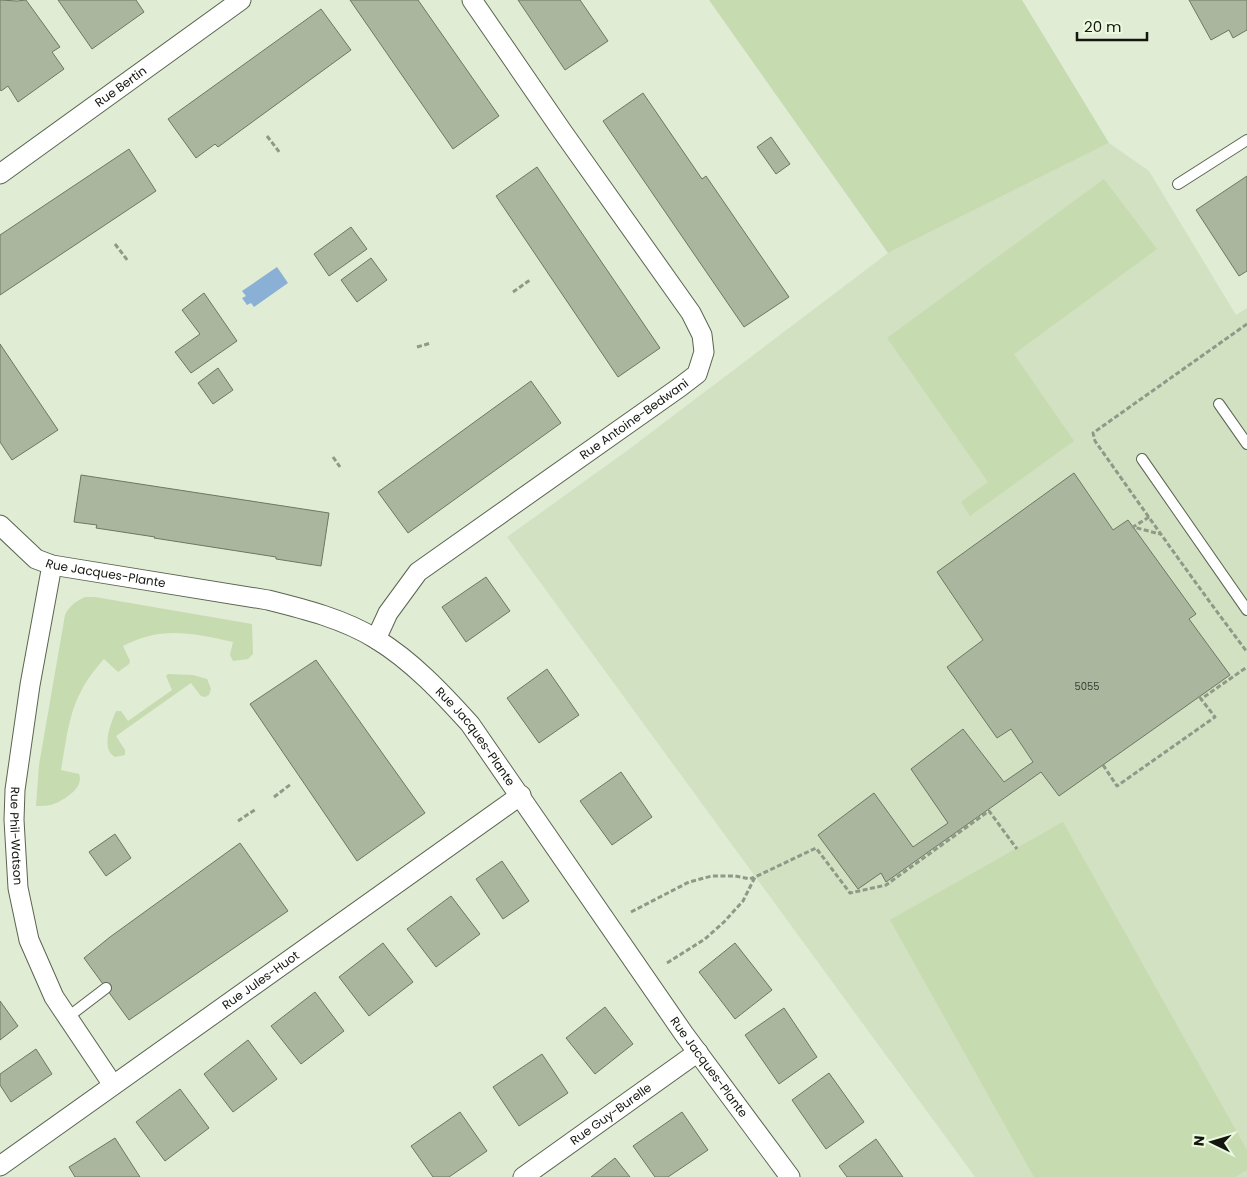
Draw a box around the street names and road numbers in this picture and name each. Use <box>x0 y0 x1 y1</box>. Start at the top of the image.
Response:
street label: Rue Bertin <box>91 62 150 111</box>
street label: Rue Antoine-Bedwani <box>576 375 692 463</box>
street label: Rue Jacques-Plante <box>43 554 167 591</box>
street label: Rue Jacques-Plante <box>432 683 519 789</box>
street label: Rue Phil-Watson <box>6 786 27 886</box>
street label: Rue Jules-Huot <box>218 947 302 1013</box>
street label: Rue Jacques-Plante <box>667 1013 752 1121</box>
street label: Rue Guy-Burelle <box>566 1079 655 1149</box>

